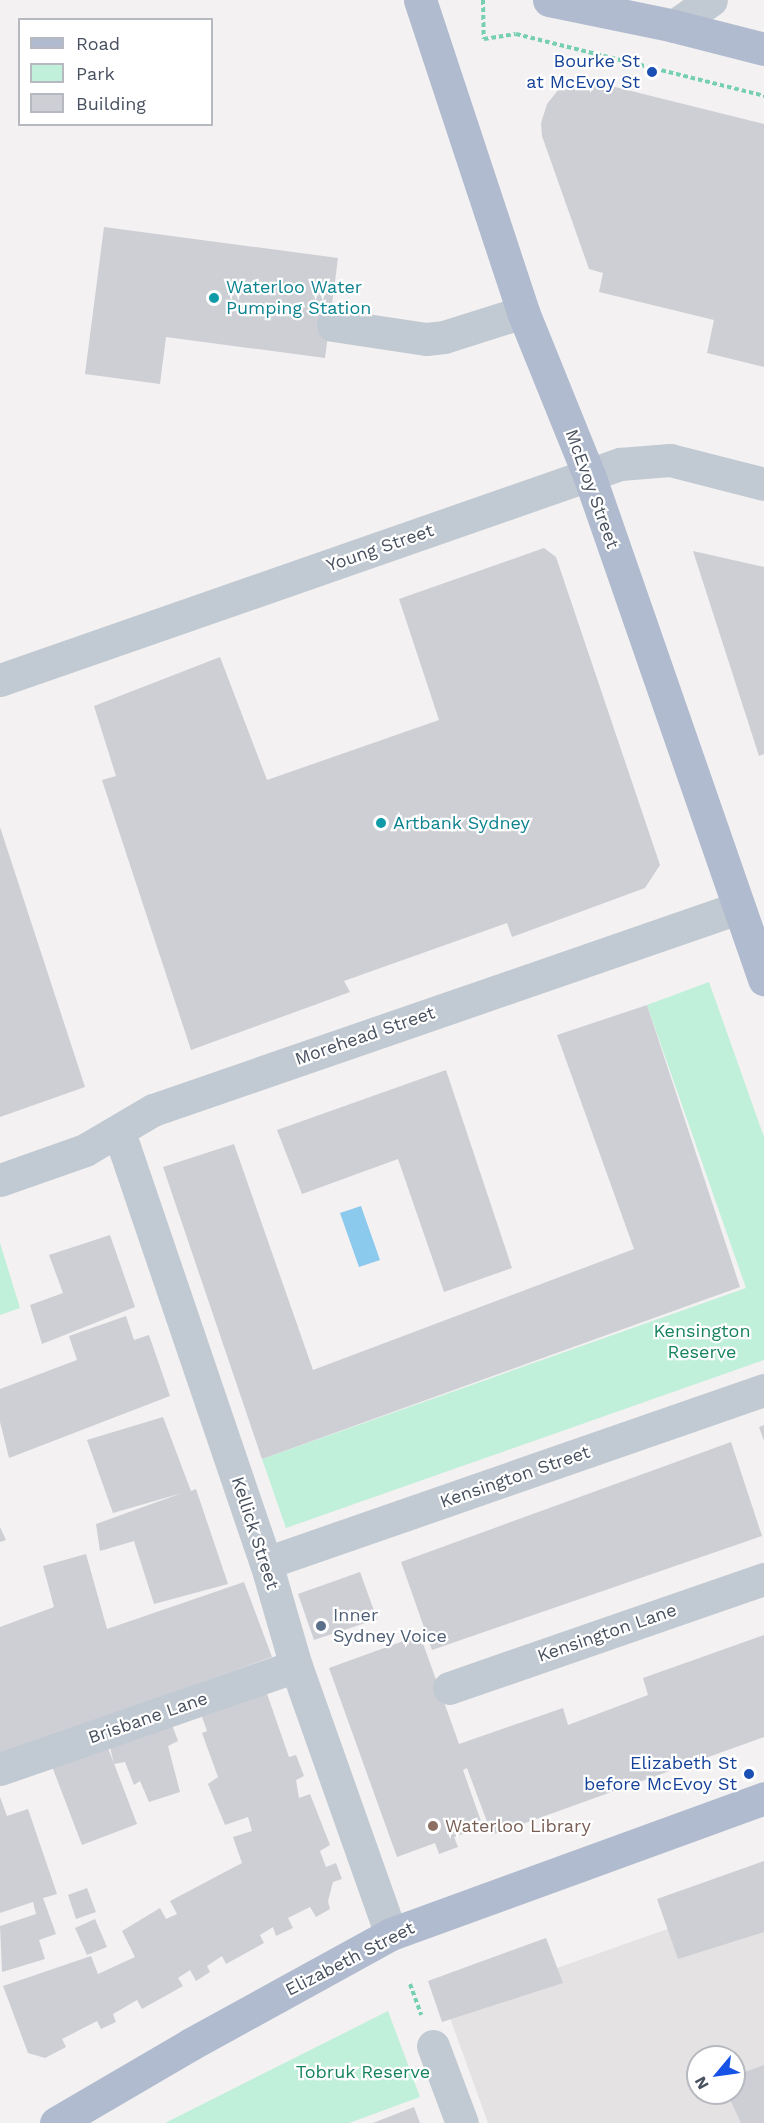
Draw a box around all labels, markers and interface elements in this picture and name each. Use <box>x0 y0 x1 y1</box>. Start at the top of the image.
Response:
legend <box>18 18 213 126</box>
text: Road <box>76 33 120 54</box>
place label: Bourke St at McEvoy St <box>526 51 640 94</box>
text: Park <box>76 63 115 84</box>
marker: Bourke St at McEvoy St <box>645 65 659 79</box>
text: Building <box>76 93 146 114</box>
place label: Waterloo Water Pumping Station <box>226 277 371 320</box>
marker: Waterloo Water Pumping Station <box>207 291 221 305</box>
street label: McEvoy Street <box>560 426 624 552</box>
street label: Young Street <box>324 520 436 576</box>
place label: Artbank Sydney <box>393 812 530 834</box>
marker: Artbank Sydney <box>374 816 388 830</box>
street label: Morehead Street <box>292 1002 438 1070</box>
park label: Kensington Reserve <box>653 1321 751 1364</box>
street label: Kensington Street <box>437 1441 593 1513</box>
street label: Kellick Street <box>227 1474 283 1592</box>
street label: Kensington Lane <box>535 1599 679 1667</box>
place label: Inner Sydney Voice <box>333 1605 448 1648</box>
marker: Inner Sydney Voice <box>314 1619 328 1633</box>
street label: Brisbane Lane <box>85 1687 211 1749</box>
place label: Elizabeth St before McEvoy St <box>584 1753 737 1796</box>
marker: Elizabeth St before McEvoy St <box>742 1767 756 1781</box>
place label: Waterloo Library <box>445 1815 591 1837</box>
marker: Waterloo Library <box>426 1819 440 1833</box>
street label: Elizabeth Street <box>282 1917 418 2001</box>
north arrow <box>686 2045 746 2105</box>
park label: Tobruk Reserve <box>296 2061 430 2083</box>
text: N <box>690 2073 713 2093</box>

